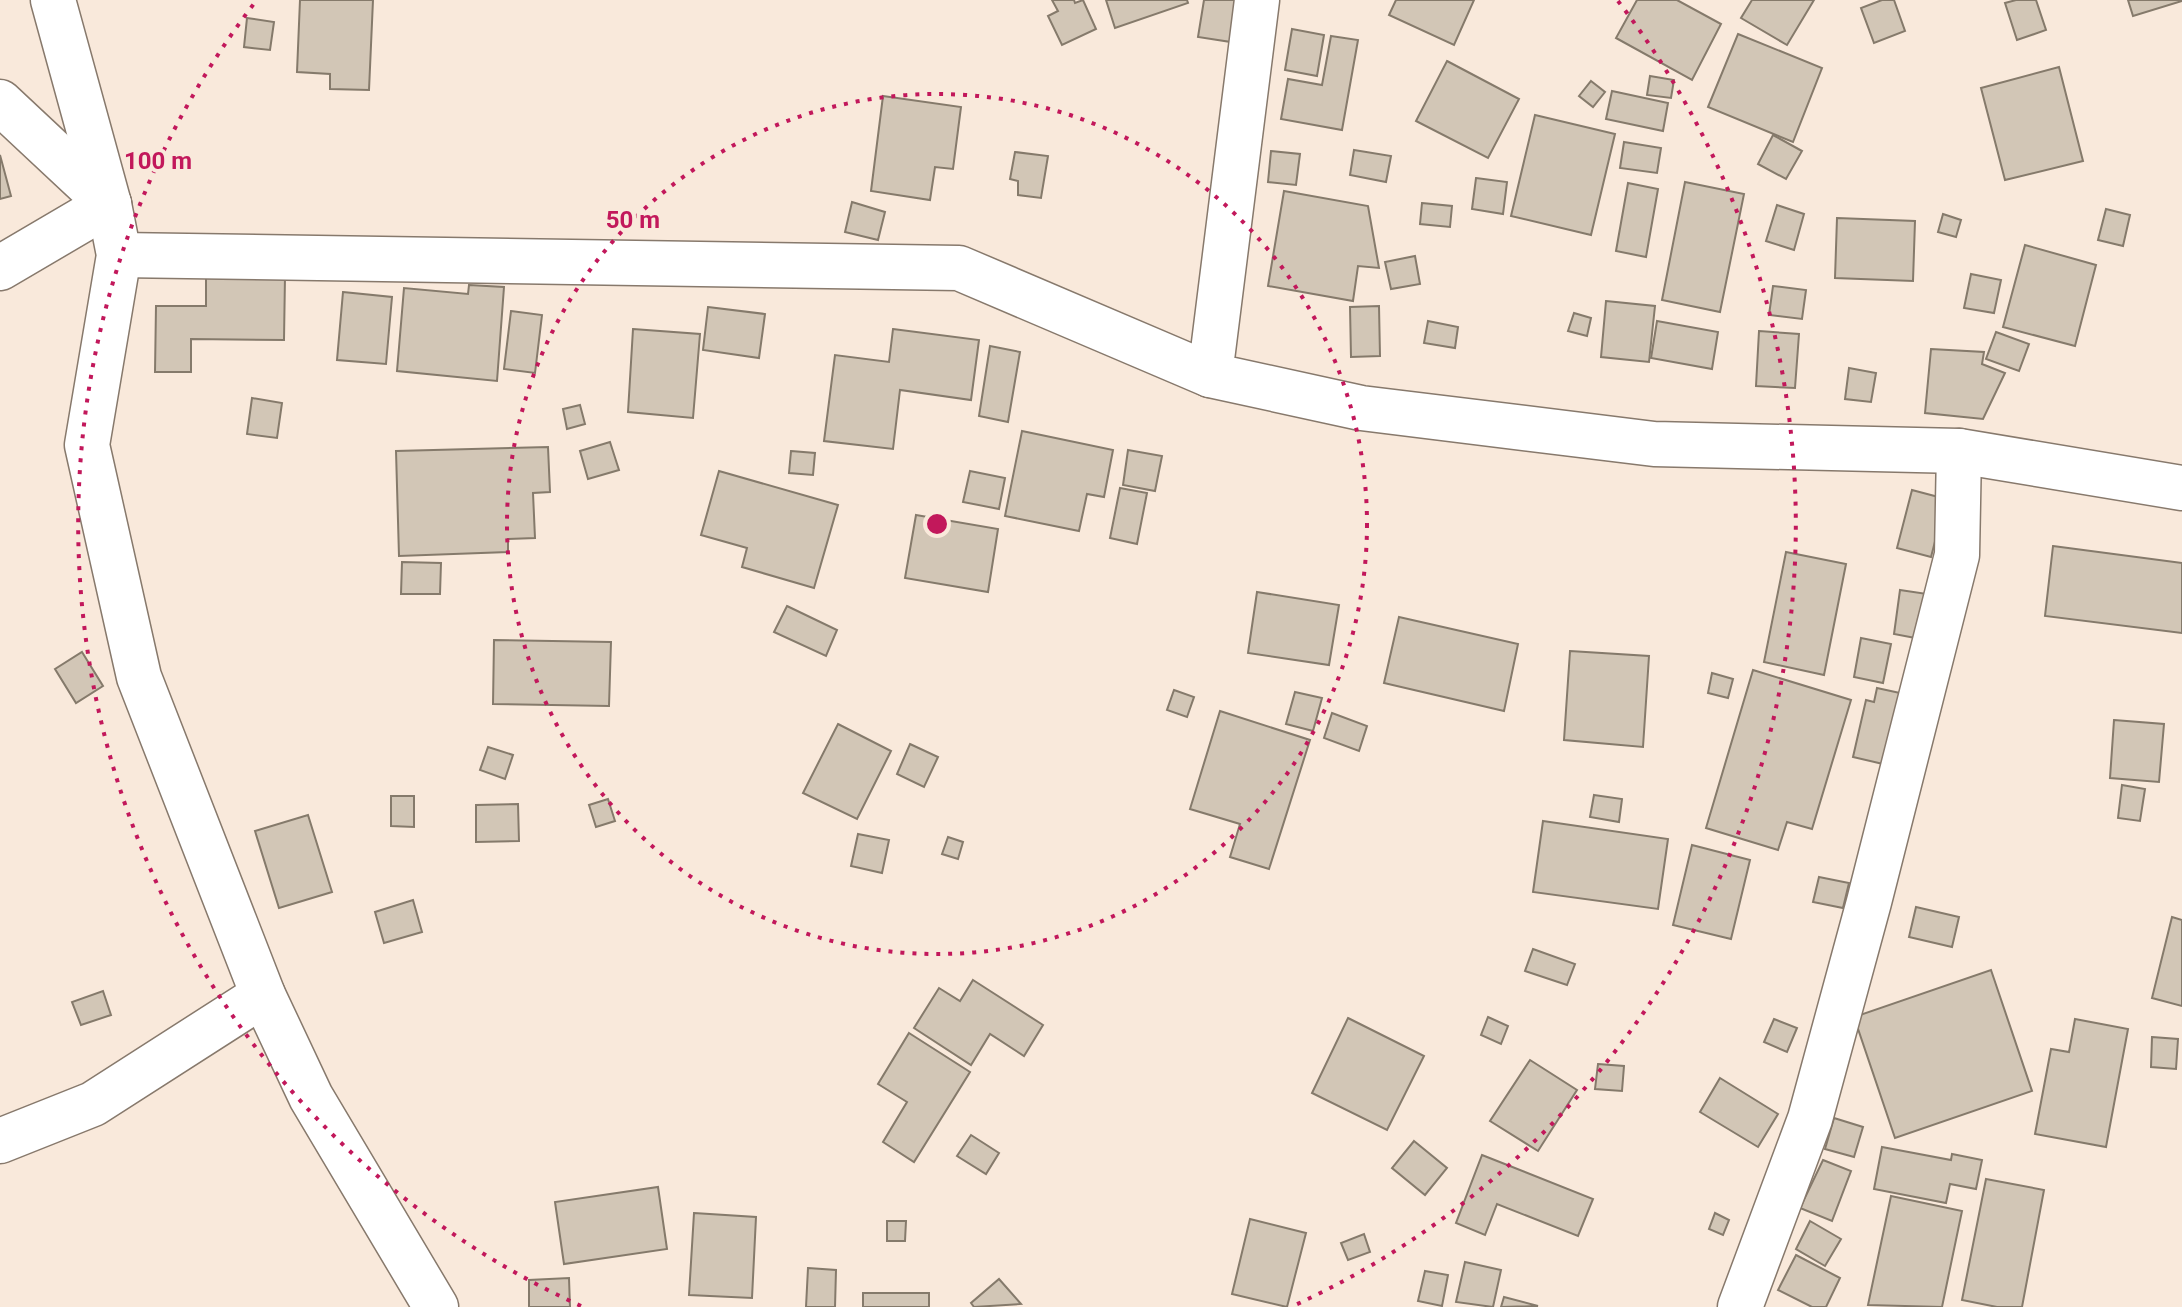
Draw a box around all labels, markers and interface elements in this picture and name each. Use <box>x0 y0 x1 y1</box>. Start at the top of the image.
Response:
text: 100 m <box>124 147 192 175</box>
text: 50 m <box>606 206 660 234</box>
centre of rings <box>923 510 951 538</box>

